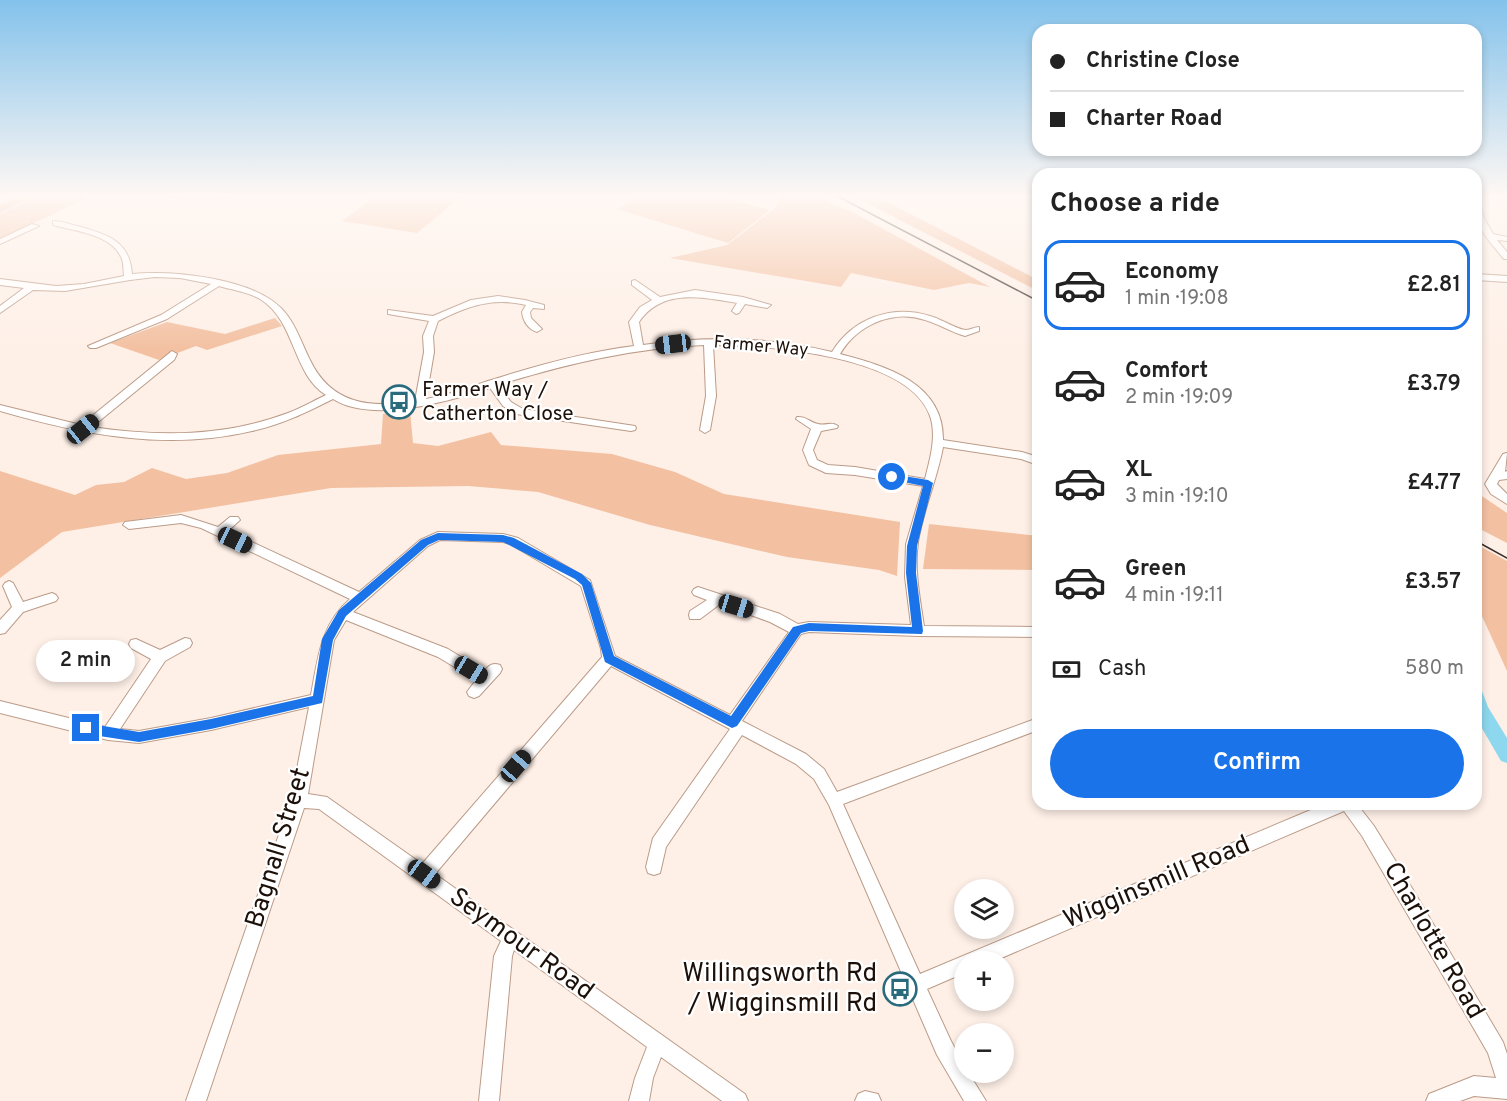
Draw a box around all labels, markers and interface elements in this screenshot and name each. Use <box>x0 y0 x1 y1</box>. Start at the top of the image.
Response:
text: Christine Close <box>1086 48 1240 75</box>
text: Charter Road <box>1086 106 1222 133</box>
text: Choose a ride <box>1050 187 1220 221</box>
icon: car <box>1053 258 1107 312</box>
text: Economy <box>1125 259 1219 286</box>
text: £2.81 <box>1407 272 1461 299</box>
text: 1 min · 19:08 <box>1125 286 1229 312</box>
street label: Farmer Way <box>713 331 809 363</box>
car <box>654 333 692 355</box>
icon: car <box>1053 357 1107 411</box>
text: Comfort <box>1125 358 1208 385</box>
text: £3.79 <box>1407 371 1461 398</box>
place label: Farmer Way / Catherton Close <box>422 377 574 428</box>
bus stop icon: Farmer Way / Catherton Close <box>381 384 417 420</box>
text: 2 min · 19:09 <box>1125 385 1233 411</box>
car <box>63 411 103 447</box>
icon: car <box>1053 456 1107 510</box>
text: XL <box>1125 457 1152 484</box>
route start <box>878 463 905 490</box>
text: £4.77 <box>1407 470 1461 497</box>
text: 3 min · 19:10 <box>1125 484 1229 510</box>
car <box>215 524 255 556</box>
icon: car <box>1053 555 1107 609</box>
text: Green <box>1125 556 1187 583</box>
text: £3.57 <box>1405 569 1461 596</box>
text: 4 min · 19:11 <box>1125 583 1224 609</box>
car <box>716 592 756 620</box>
callout: 2 min <box>36 641 136 683</box>
text: 2 min <box>60 648 111 674</box>
car <box>451 653 491 687</box>
icon: cash <box>1050 653 1083 686</box>
text: Cash <box>1098 656 1147 683</box>
text: 580 m <box>1405 656 1464 682</box>
route end <box>72 714 99 741</box>
button: Confirm <box>1050 729 1464 798</box>
car <box>497 747 535 785</box>
street label: Bagnall Street <box>239 764 319 932</box>
street label: Wigginsmill Road <box>1059 829 1255 937</box>
car <box>404 856 444 892</box>
street label: Charlotte Road <box>1375 857 1491 1025</box>
map controls <box>954 879 1014 1083</box>
button: layers <box>954 879 1014 939</box>
street label: Seymour Road <box>442 881 600 1009</box>
button: + <box>954 951 1014 1011</box>
place label: Willingsworth Rd / Wigginsmill Rd <box>682 958 877 1021</box>
bus stop icon: Willingsworth Rd / Wigginsmill Rd <box>882 971 918 1007</box>
button: − <box>954 1023 1014 1083</box>

